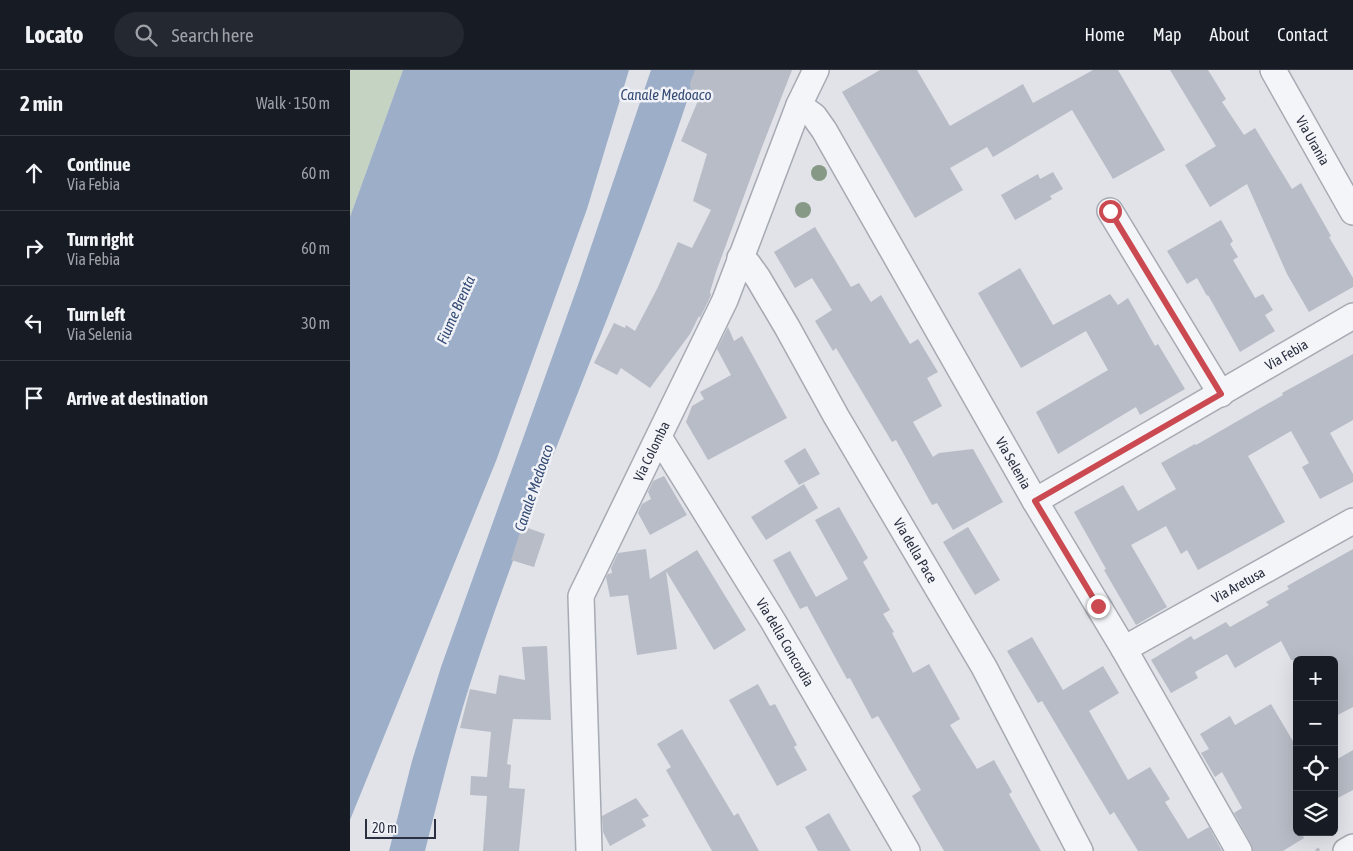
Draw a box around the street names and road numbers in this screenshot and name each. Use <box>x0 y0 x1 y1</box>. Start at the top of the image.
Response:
street label: Via Urania <box>1293 113 1333 168</box>
street label: Via Febia <box>1262 336 1311 373</box>
street label: Via Colomba <box>630 419 673 484</box>
street label: Via Selenia <box>992 434 1035 492</box>
street label: Via della Pace <box>890 515 941 586</box>
street label: Via Aretusa <box>1209 564 1268 606</box>
street label: Via della Concordia <box>753 595 817 689</box>

